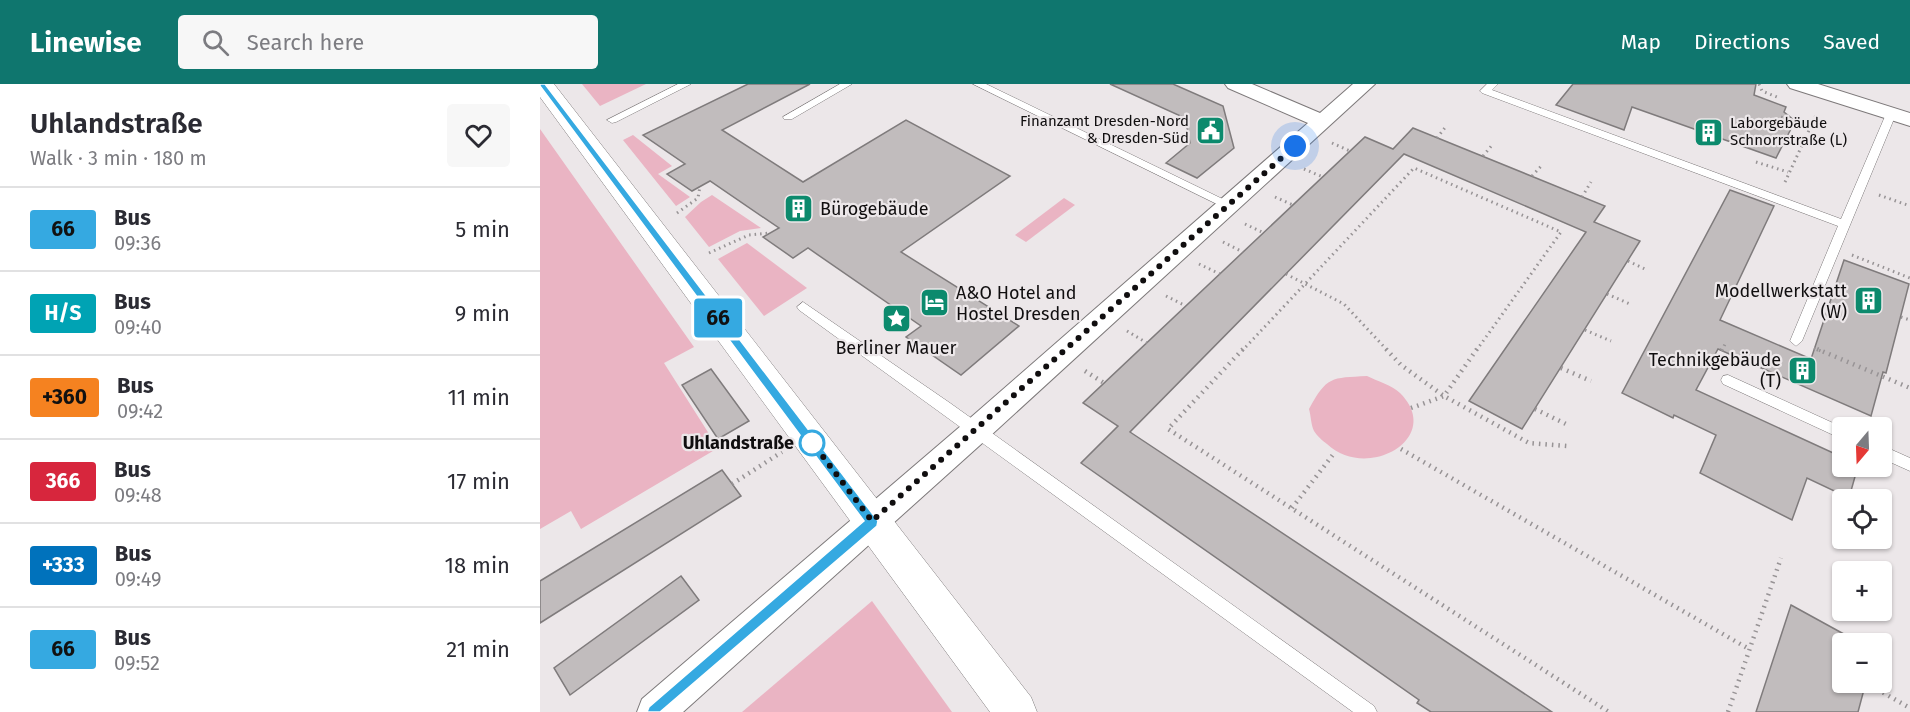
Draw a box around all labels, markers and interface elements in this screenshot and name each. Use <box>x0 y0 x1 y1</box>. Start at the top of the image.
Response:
search box <box>178 15 598 69</box>
text: Linewise <box>30 26 142 59</box>
icon: search <box>199 26 232 59</box>
text: Search here <box>247 29 364 56</box>
text: Map <box>1621 29 1661 55</box>
text: Directions <box>1694 29 1790 55</box>
text: Saved <box>1823 29 1880 55</box>
button: heart <box>447 104 510 167</box>
text: Uhlandstraße <box>30 107 203 140</box>
place label: Finanzamt Dresden-Nord & Dresden-Süd <box>1020 112 1189 147</box>
public building icon: Finanzamt Dresden-Nord & Dresden-Süd <box>1194 114 1226 146</box>
place label: Laborgebäude Schnorrstraße (L) <box>1730 114 1847 149</box>
building icon: Laborgebäude Schnorrstraße (L) <box>1693 116 1725 148</box>
your location <box>1280 131 1310 161</box>
text: Walk · 3 min · 180 m <box>30 146 207 170</box>
building icon: Bürogebäude <box>783 193 815 225</box>
place label: Bürogebäude <box>820 198 929 220</box>
text: Bus <box>114 204 151 231</box>
text: 66 <box>51 216 75 242</box>
text: 5 min <box>455 216 510 243</box>
text: 09:36 <box>114 231 161 255</box>
place label: Modellwerkstatt (W) <box>1715 280 1847 323</box>
place label: A&O Hotel and Hostel Dresden <box>956 282 1081 325</box>
building icon: Modellwerkstatt (W) <box>1852 285 1884 317</box>
hotel icon: A&O Hotel and Hostel Dresden <box>919 287 951 319</box>
text: Bus <box>114 288 151 315</box>
line badge: 66 <box>691 298 745 338</box>
text: H/S <box>45 300 81 326</box>
text: 9 min <box>455 300 510 327</box>
place icon: Berliner Mauer <box>880 303 912 335</box>
text: 66 <box>706 305 730 331</box>
text: 09:40 <box>114 315 162 339</box>
place label: Berliner Mauer <box>835 337 957 359</box>
place label: Technikgebäude (T) <box>1649 349 1781 392</box>
building icon: Technikgebäude (T) <box>1786 354 1818 386</box>
text: Bus <box>117 372 154 399</box>
text: +360 <box>42 384 87 410</box>
text: 11 min <box>447 384 510 411</box>
text: 09:42 <box>117 399 163 423</box>
north arrow <box>1832 417 1892 477</box>
map controls <box>1832 417 1892 693</box>
marker: Uhlandstraße <box>799 430 825 456</box>
place label: Uhlandstraße <box>683 432 794 454</box>
text: Bus <box>114 456 151 483</box>
text: 366 <box>46 468 80 494</box>
text: 17 min <box>447 468 510 495</box>
text: 09:48 <box>114 483 162 507</box>
button: locate <box>1832 489 1892 549</box>
text: Bus <box>115 540 151 567</box>
text: +333 <box>42 552 85 578</box>
text: 18 min <box>445 552 510 579</box>
button: + <box>1832 561 1892 621</box>
text: 09:49 <box>115 567 162 591</box>
text: Bus <box>114 624 151 651</box>
button: − <box>1832 633 1892 693</box>
text: 66 <box>51 636 75 662</box>
text: 21 min <box>446 636 510 663</box>
text: 09:52 <box>114 651 160 675</box>

